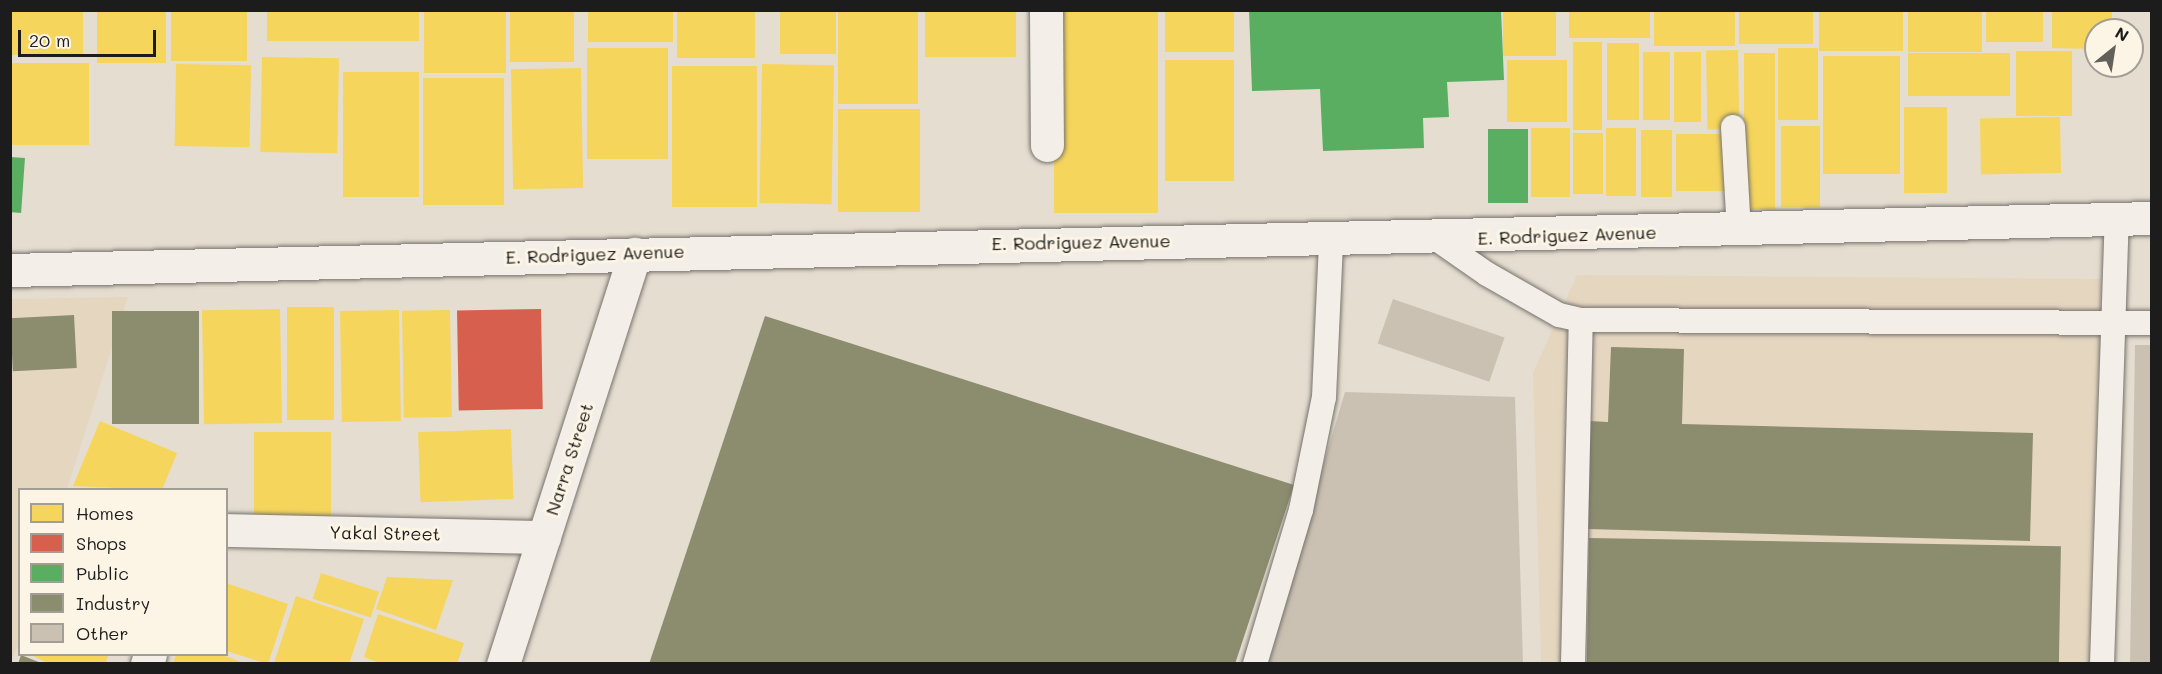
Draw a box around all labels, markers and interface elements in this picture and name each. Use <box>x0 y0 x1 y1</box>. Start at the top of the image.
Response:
scale bar <box>21 18 159 56</box>
north arrow <box>2084 18 2144 78</box>
text: N <box>2112 22 2133 46</box>
text: 20 m <box>29 28 70 52</box>
street label: E. Rodriguez Avenue <box>1477 221 1657 249</box>
street label: E. Rodriguez Avenue <box>991 230 1171 254</box>
street label: E. Rodriguez Avenue <box>505 240 685 268</box>
street label: Narra Street <box>541 400 597 518</box>
legend <box>18 488 228 656</box>
text: Homes <box>76 501 134 525</box>
street label: Yakal Street <box>329 521 441 545</box>
text: Shops <box>76 531 127 555</box>
text: Public <box>76 561 129 585</box>
text: Industry <box>76 591 150 615</box>
text: Other <box>76 621 129 645</box>

